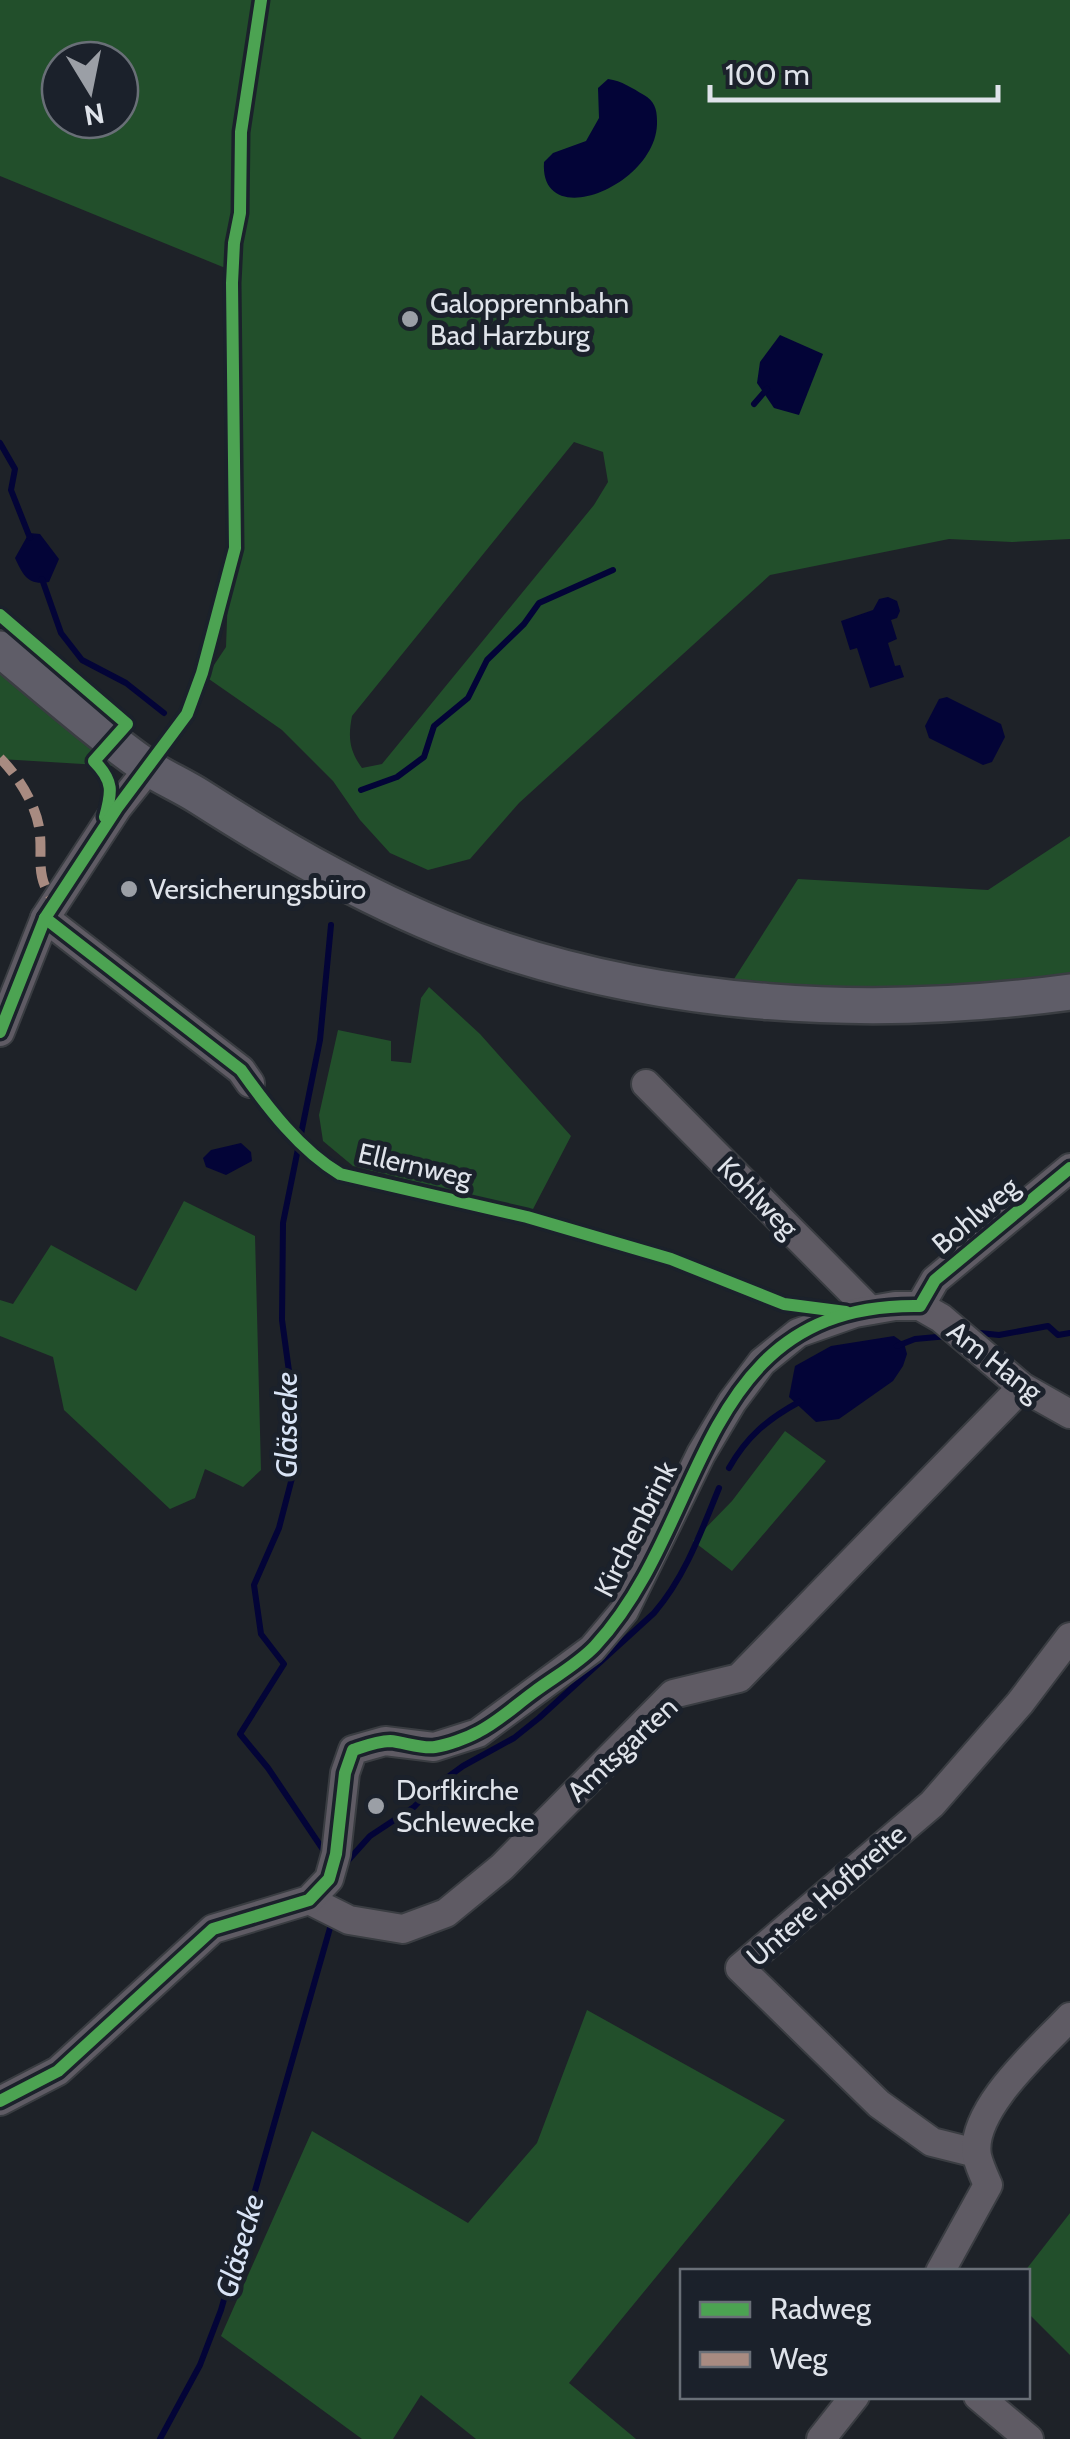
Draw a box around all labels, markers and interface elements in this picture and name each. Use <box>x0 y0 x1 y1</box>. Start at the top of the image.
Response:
north arrow <box>40 40 140 140</box>
scale bar <box>710 40 998 102</box>
text: 100 m <box>725 56 810 93</box>
text: N <box>82 96 107 133</box>
place label: Galopprennbahn Bad Harzburg <box>430 286 629 352</box>
marker: Galopprennbahn Bad Harzburg <box>399 308 421 330</box>
place label: Versicherungsbüro <box>149 872 366 906</box>
marker: Versicherungsbüro <box>118 878 140 900</box>
street label: Ellernweg <box>355 1135 476 1195</box>
street label: Kohlweg <box>710 1149 806 1245</box>
street label: Bohlweg <box>925 1168 1026 1261</box>
street label: Am Hang <box>941 1314 1050 1409</box>
water label: Gläsecke <box>268 1372 305 1478</box>
street label: Kirchenbrink <box>586 1455 684 1602</box>
street label: Amtsgarten <box>560 1689 684 1809</box>
place label: Dorfkirche Schlewecke <box>396 1773 535 1839</box>
marker: Dorfkirche Schlewecke <box>365 1795 387 1817</box>
street label: Untere Hofbreite <box>739 1817 913 1973</box>
water label: Gläsecke <box>207 2190 272 2302</box>
legend <box>680 2269 1030 2399</box>
text: Radweg <box>770 2290 872 2327</box>
text: Weg <box>770 2340 829 2377</box>

